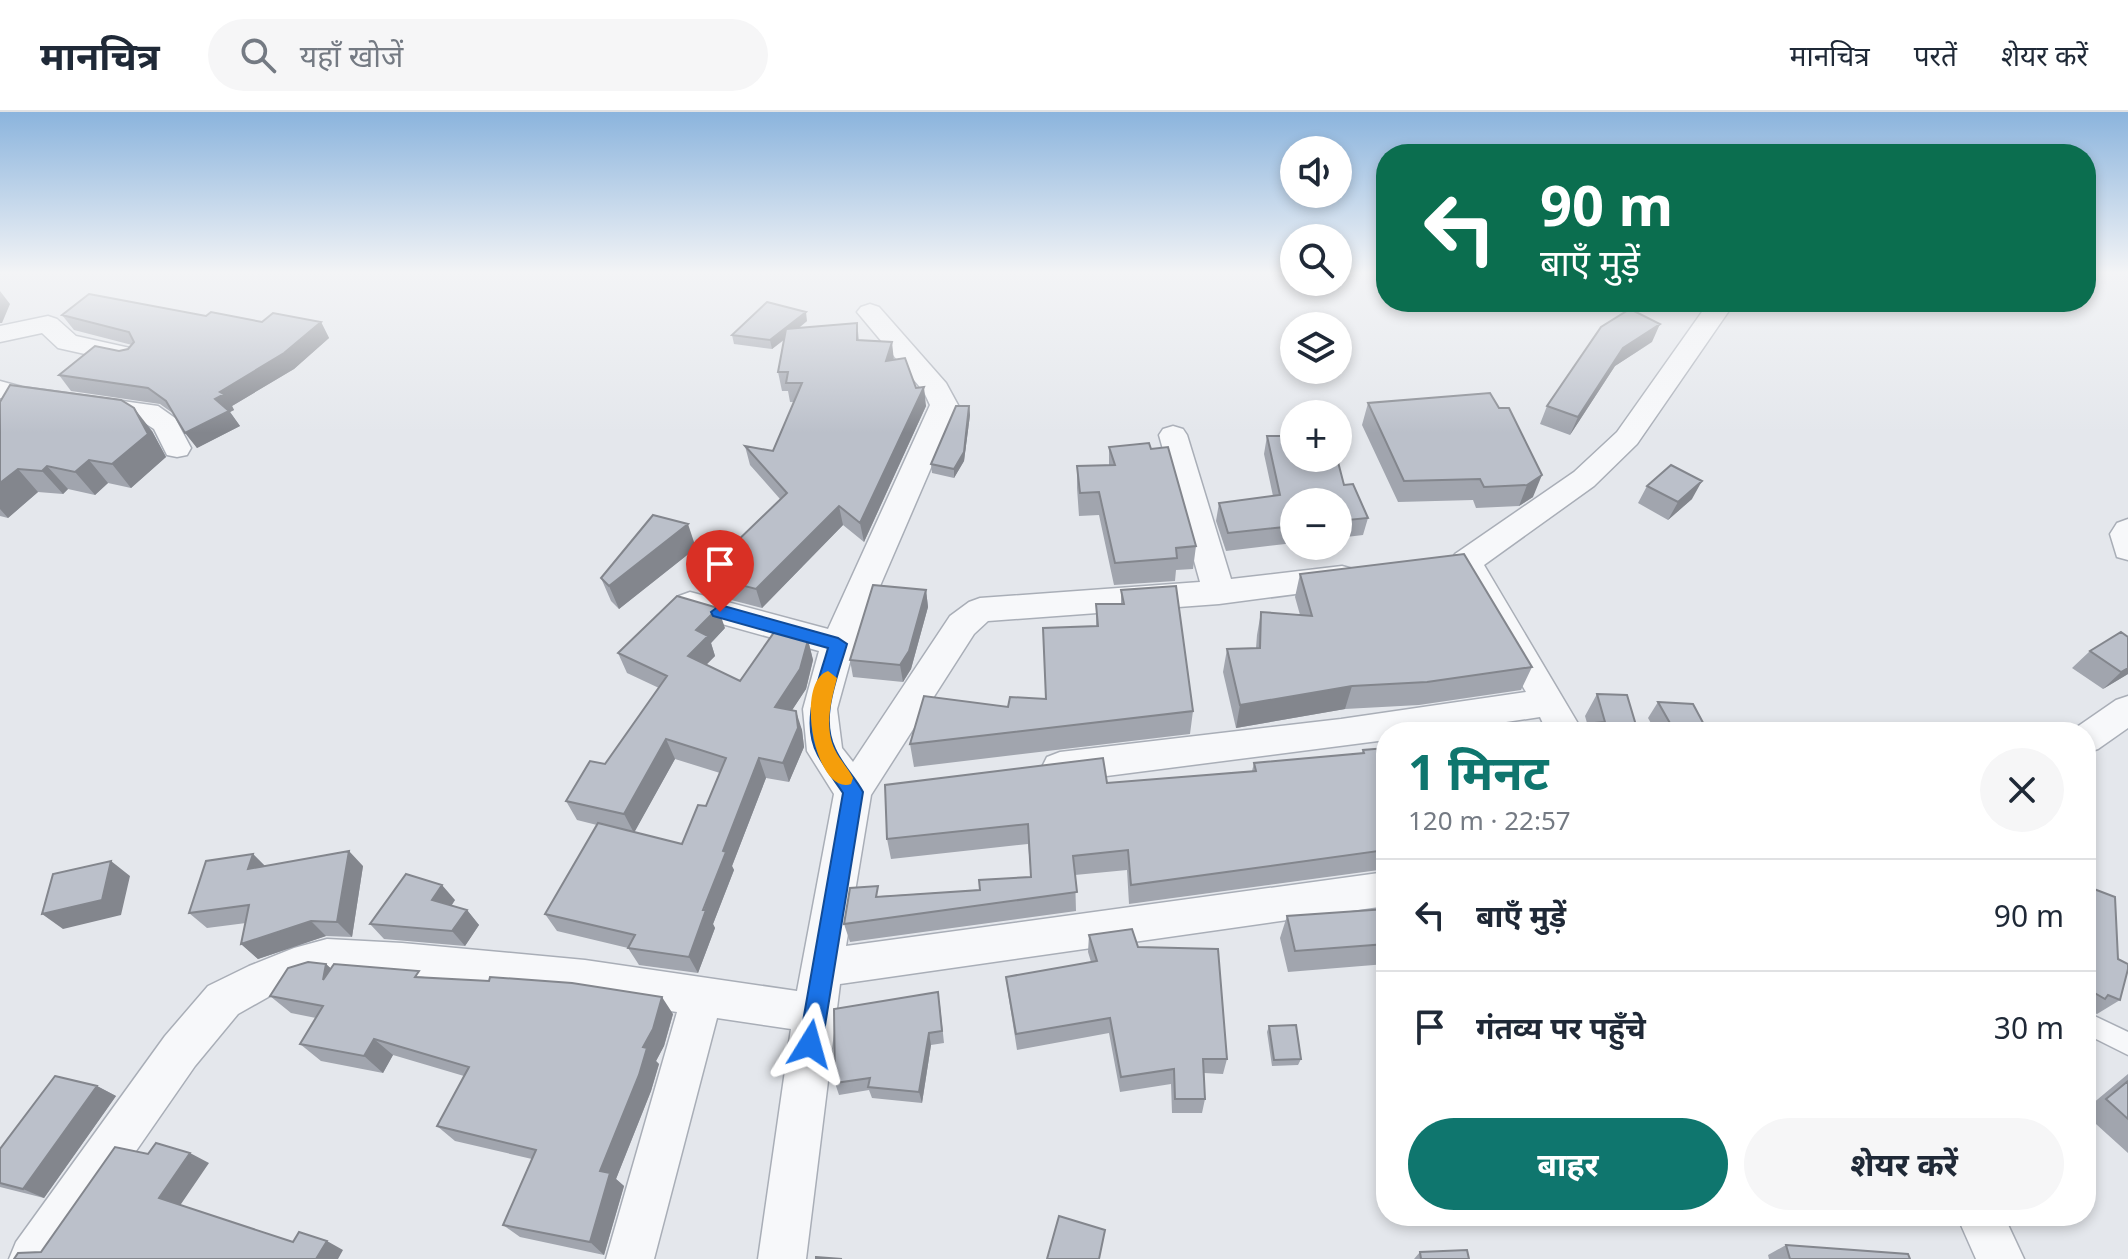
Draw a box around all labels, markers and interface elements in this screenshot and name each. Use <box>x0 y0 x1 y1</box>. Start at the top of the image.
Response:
search box <box>208 19 768 91</box>
text: मानचित्र <box>40 29 160 81</box>
icon: search <box>236 33 280 77</box>
text: यहाँ खोजें <box>300 35 403 76</box>
text: मानचित्र <box>1790 36 1870 74</box>
text: परतें <box>1914 36 1957 74</box>
text: शेयर करें <box>2001 36 2088 74</box>
map controls <box>1280 136 1352 560</box>
button: sound <box>1280 136 1352 208</box>
text: 90 m <box>1540 166 1673 242</box>
icon: left <box>1408 176 1512 280</box>
button: search <box>1280 224 1352 296</box>
text: बाएँ मुड़ें <box>1540 238 1640 287</box>
button: layers <box>1280 312 1352 384</box>
button: + <box>1280 400 1352 472</box>
button: − <box>1280 488 1352 560</box>
pin <box>686 530 754 612</box>
icon: arrive <box>698 542 742 586</box>
text: 1 मिनट <box>1408 739 1549 804</box>
button: close <box>1980 748 2064 832</box>
text: 120 m · 22:57 <box>1408 802 1571 838</box>
icon: left <box>1408 893 1452 937</box>
text: बाएँ मुड़ें <box>1476 895 1566 936</box>
text: 90 m <box>1994 895 2064 936</box>
position arrow <box>768 1002 852 1086</box>
icon: arrive <box>1408 1005 1452 1049</box>
text: गंतव्य पर पहुँचे <box>1476 1007 1646 1048</box>
text: 30 m <box>1994 1007 2064 1048</box>
button: बाहर <box>1408 1118 1728 1210</box>
button: शेयर करें <box>1744 1118 2064 1210</box>

